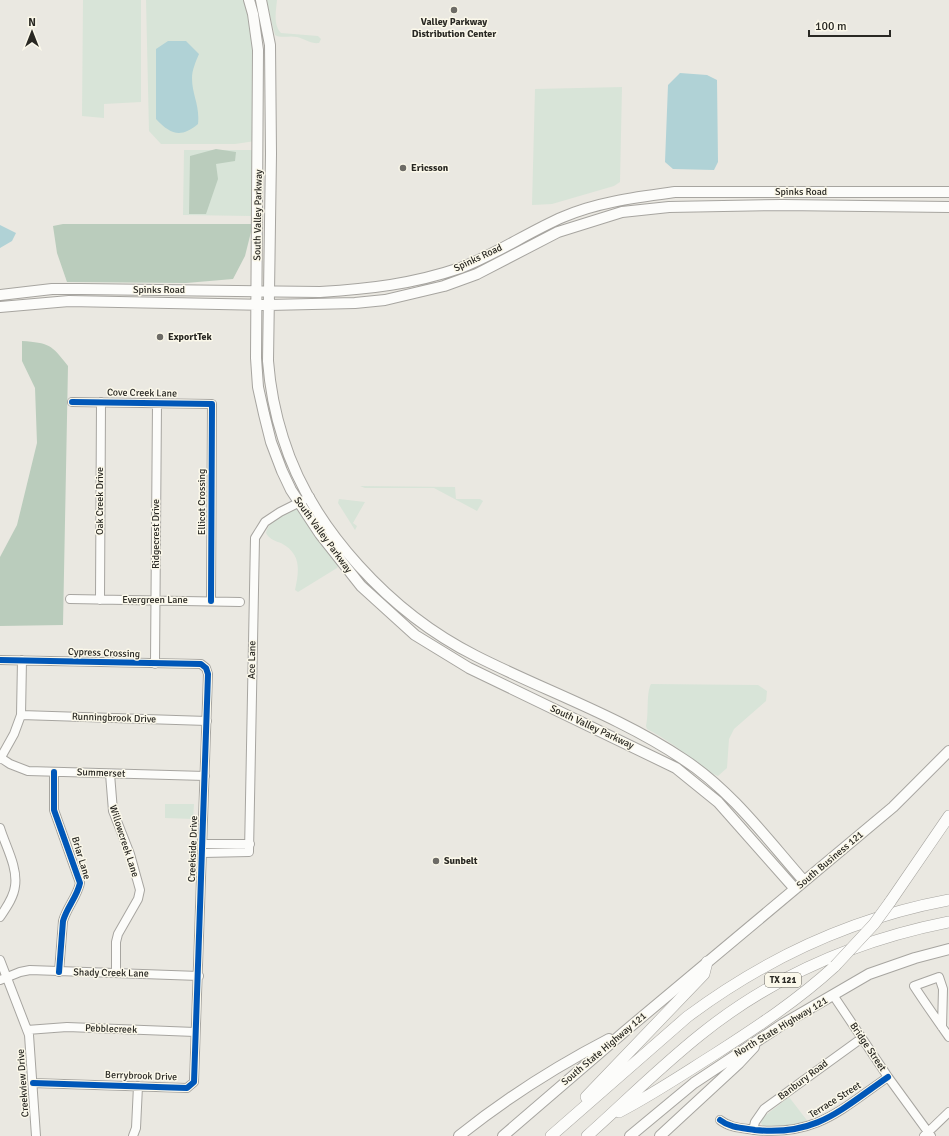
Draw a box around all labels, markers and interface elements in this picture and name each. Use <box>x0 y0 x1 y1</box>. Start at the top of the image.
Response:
marker: Valley Parkway Distribution Center <box>449 5 459 15</box>
north arrow <box>12 12 52 52</box>
scale bar <box>809 12 890 38</box>
text: N <box>28 16 36 29</box>
place label: Valley Parkway Distribution Center <box>412 16 496 40</box>
text: 100 m <box>815 19 847 34</box>
place label: Ericsson <box>411 162 449 174</box>
marker: Ericsson <box>398 163 408 173</box>
street label: South Valley Parkway <box>251 169 265 261</box>
street label: Spinks Road <box>775 186 827 198</box>
street label: Spinks Road <box>452 242 504 274</box>
street label: Spinks Road <box>133 284 185 296</box>
place label: ExportTek <box>168 331 212 343</box>
marker: ExportTek <box>155 332 165 342</box>
street label: Cove Creek Lane <box>107 386 177 400</box>
street label: Oak Creek Drive <box>94 467 106 535</box>
street label: Ellicot Crossing <box>196 469 208 535</box>
street label: South Valley Parkway <box>291 495 355 576</box>
street label: Ridgecrest Drive <box>150 499 162 569</box>
street label: Evergreen Lane <box>122 594 188 606</box>
street label: Ace Lane <box>246 641 258 679</box>
street label: Cypress Crossing <box>68 646 140 660</box>
street label: South Valley Parkway <box>548 702 636 752</box>
street label: Runningbrook Drive <box>72 711 156 725</box>
street label: Summerset <box>77 766 126 780</box>
street label: Willowcreek Lane <box>107 803 141 879</box>
street label: Creekside Drive <box>186 816 200 882</box>
street label: South Business 121 <box>794 829 866 891</box>
street label: Briar Lane <box>69 835 93 881</box>
place label: Sunbelt <box>444 855 478 867</box>
marker: Sunbelt <box>431 856 441 866</box>
street label: Shady Creek Lane <box>73 966 149 980</box>
road number: TX 121 <box>765 973 801 987</box>
street label: North State Highway 121 <box>732 994 830 1060</box>
street label: South State Highway 121 <box>559 1010 649 1088</box>
street label: Bridge Street <box>847 1020 889 1074</box>
street label: Pebblecreek <box>85 1022 137 1036</box>
street label: Creekview Drive <box>15 1048 31 1118</box>
street label: Banbury Road <box>776 1057 830 1103</box>
street label: Berrybrook Drive <box>105 1069 177 1083</box>
street label: Terrace Street <box>807 1079 864 1121</box>

